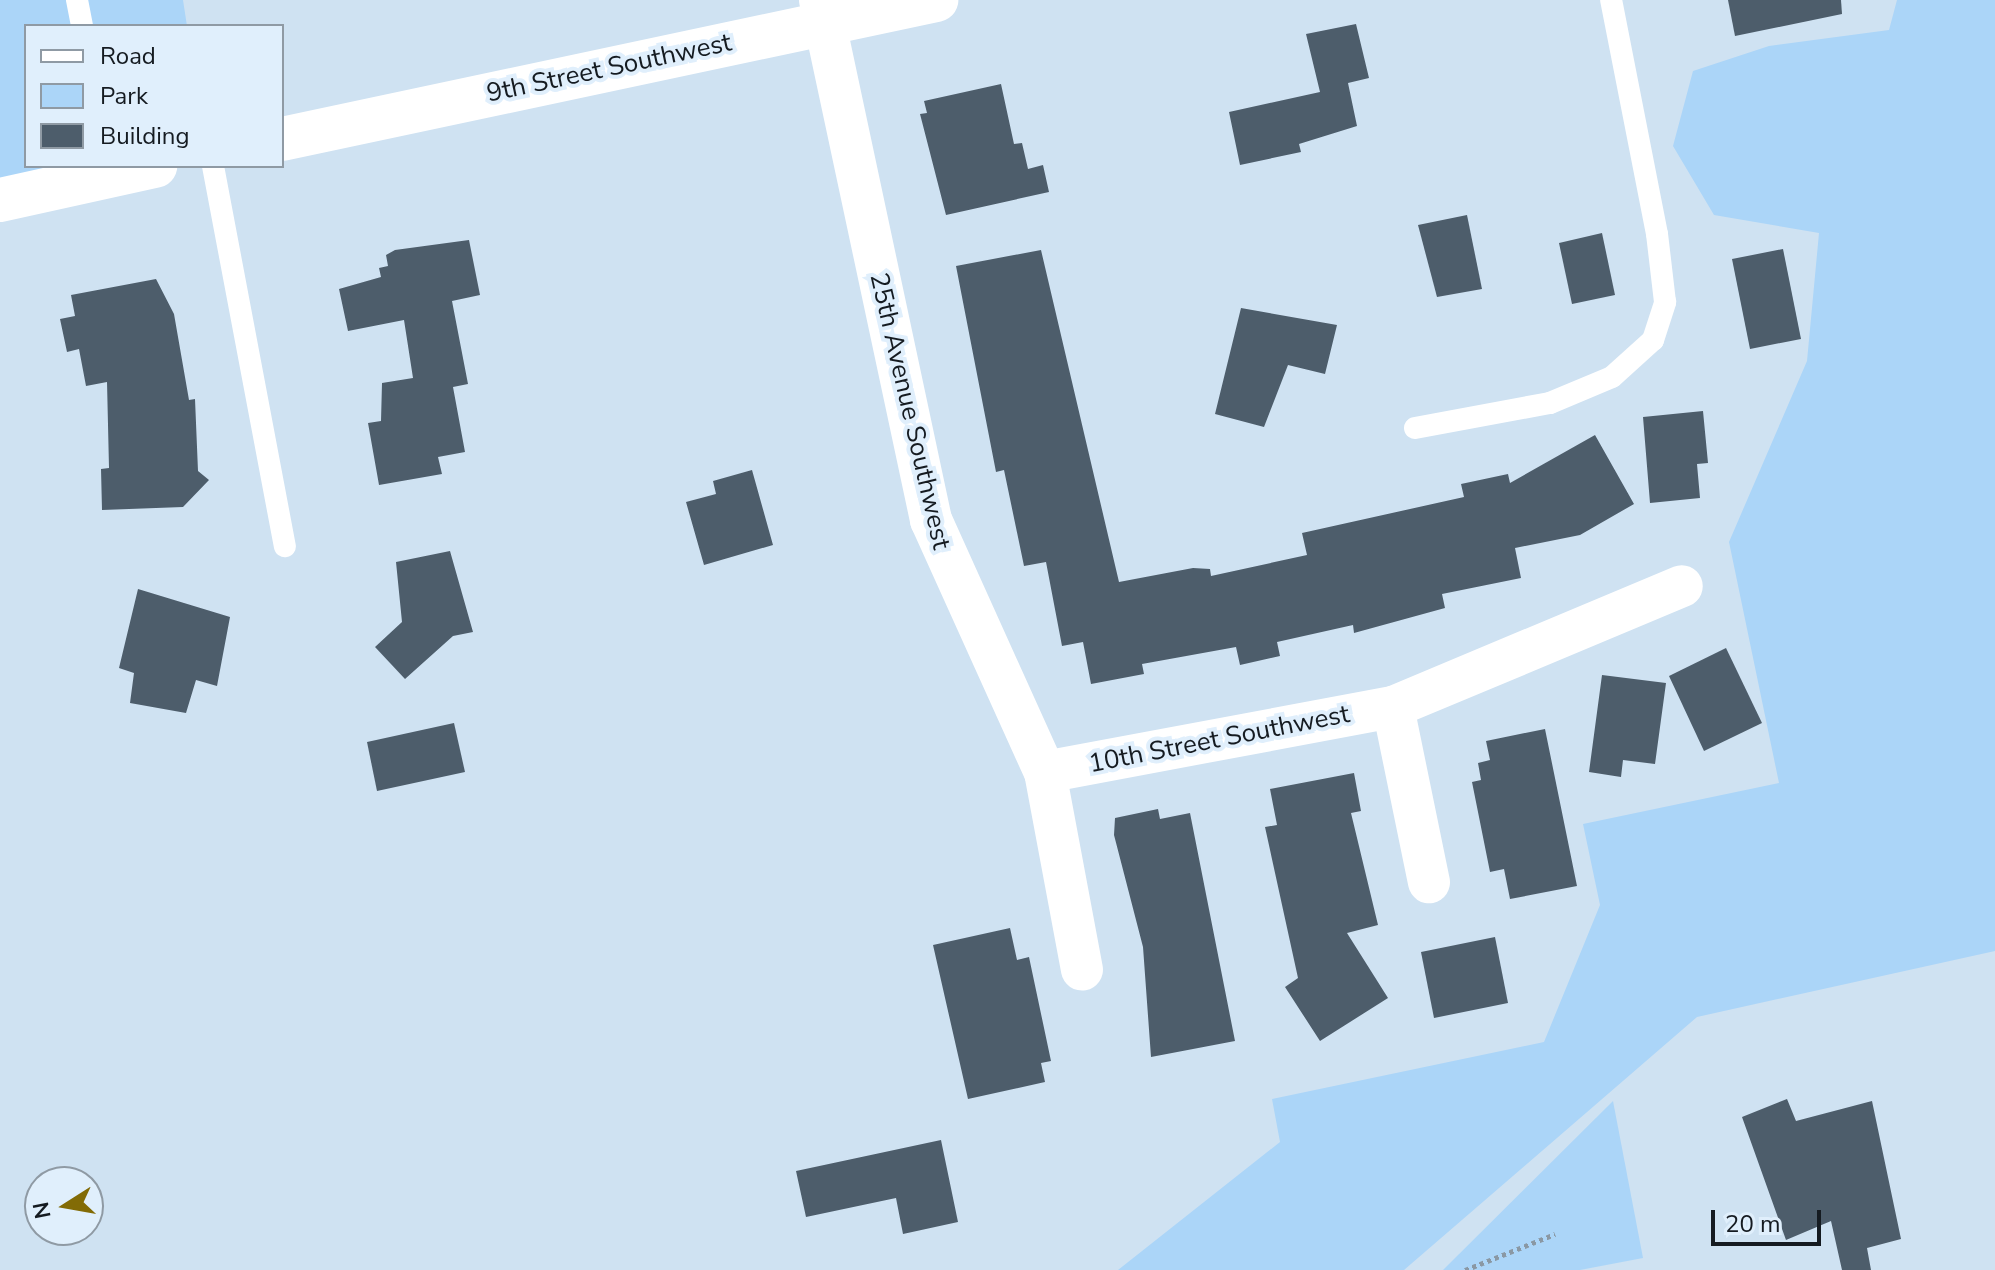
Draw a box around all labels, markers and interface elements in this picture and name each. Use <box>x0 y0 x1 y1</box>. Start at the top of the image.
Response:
legend <box>24 24 284 168</box>
street label: 9th Street Southwest <box>484 27 734 109</box>
text: Road <box>100 40 156 72</box>
text: Park <box>100 80 148 112</box>
text: Building <box>100 120 190 152</box>
street label: 25th Avenue Southwest <box>863 270 957 552</box>
street label: 10th Street Southwest <box>1086 698 1352 780</box>
north arrow <box>24 1166 104 1246</box>
scale bar <box>1715 1194 1825 1244</box>
text: N <box>26 1199 59 1221</box>
text: 20 m <box>1725 1208 1781 1240</box>

